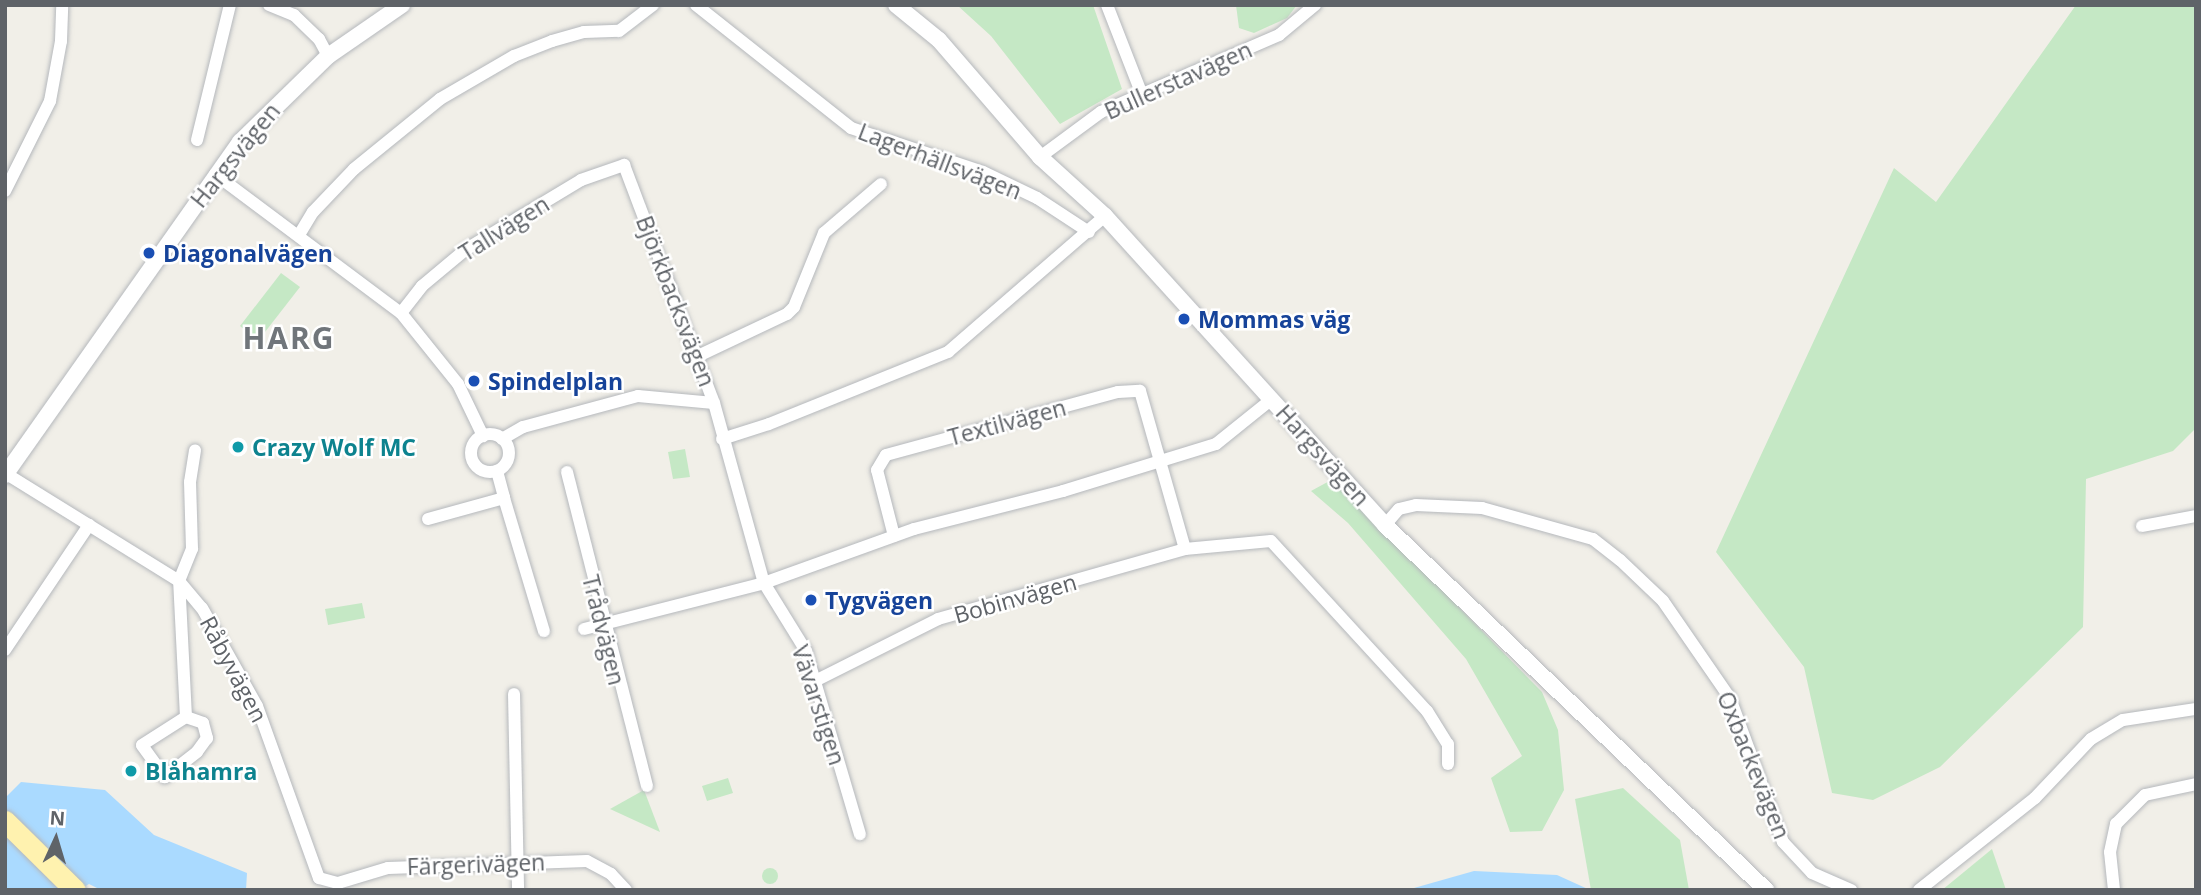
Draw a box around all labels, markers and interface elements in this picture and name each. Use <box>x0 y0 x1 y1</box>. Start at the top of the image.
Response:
street label: Bullerstavägen <box>1100 35 1256 125</box>
street label: Hargsvägen <box>185 97 285 213</box>
street label: Lagerhällsvägen <box>854 117 1026 205</box>
street label: Tallvägen <box>454 190 554 266</box>
street label: Björkbacksvägen <box>631 212 721 390</box>
place label: Diagonalvägen <box>163 239 333 267</box>
marker: Diagonalvägen <box>141 245 157 261</box>
place label: Mommas väg <box>1198 305 1350 333</box>
marker: Mommas väg <box>1176 311 1192 327</box>
district label: HARG <box>243 320 335 356</box>
place label: Spindelplan <box>488 367 623 395</box>
marker: Spindelplan <box>466 373 482 389</box>
street label: Textilvägen <box>945 393 1069 451</box>
street label: Hargsvägen <box>1270 399 1376 511</box>
place label: Crazy Wolf MC <box>252 433 416 461</box>
marker: Crazy Wolf MC <box>230 439 246 455</box>
street label: Bobinvägen <box>950 567 1080 629</box>
street label: Trådvägen <box>577 572 631 688</box>
place label: Tygvägen <box>825 586 933 614</box>
marker: Tygvägen <box>803 592 819 608</box>
street label: Råbyvägen <box>195 611 273 727</box>
street label: Vävarstigen <box>787 641 851 769</box>
street label: Oxbackevägen <box>1712 687 1796 843</box>
place label: Blåhamra <box>145 757 257 785</box>
marker: Blåhamra <box>123 763 139 779</box>
north arrow <box>21 804 91 874</box>
text: N <box>49 805 66 832</box>
street label: Färgerivägen <box>406 848 546 880</box>

